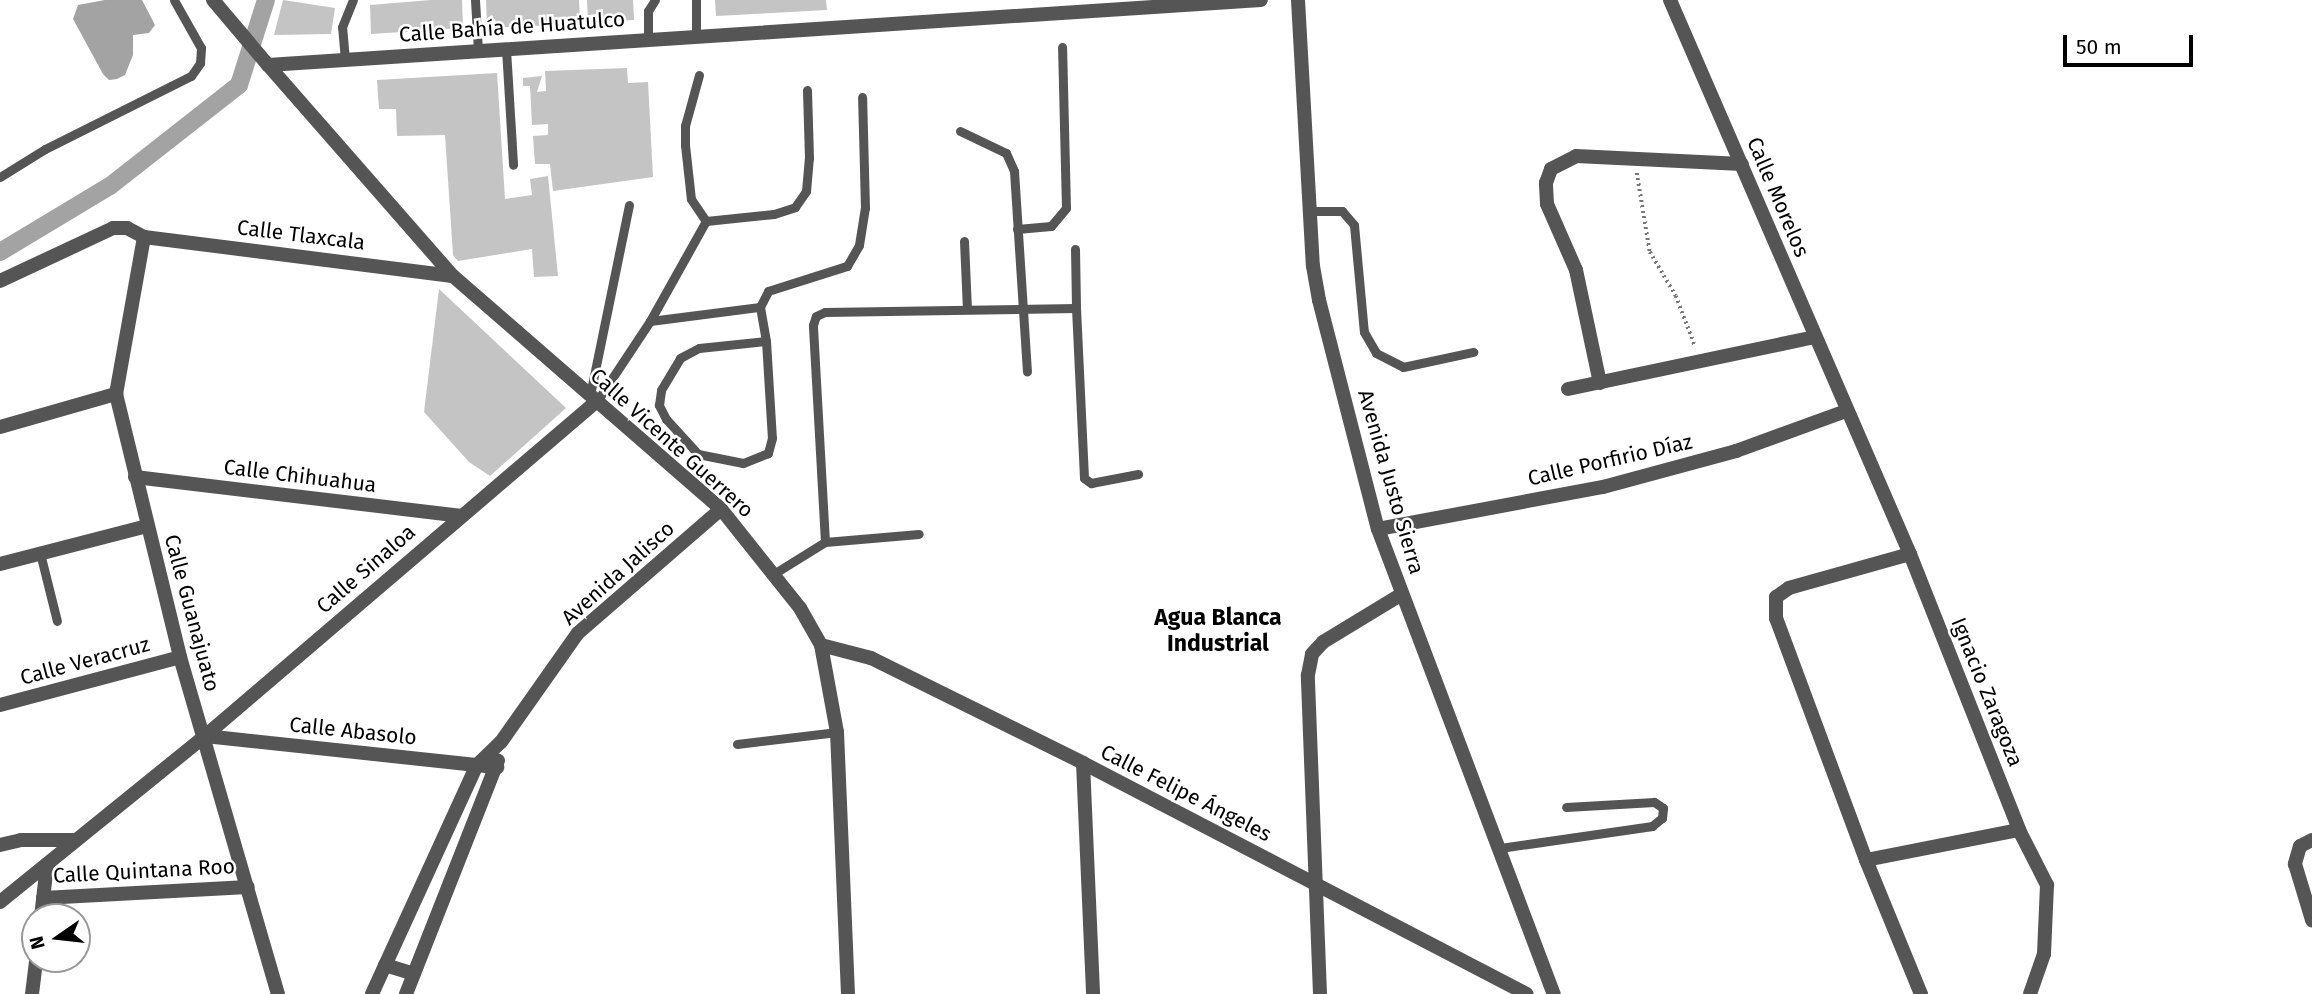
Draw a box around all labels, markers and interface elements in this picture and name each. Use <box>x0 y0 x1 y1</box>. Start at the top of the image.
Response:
street label: Calle Bahía de Huatulco <box>398 7 626 47</box>
scale bar <box>2067 21 2196 65</box>
text: 50 m <box>2076 34 2122 60</box>
street label: Calle Morelos <box>1741 133 1815 261</box>
street label: Calle Tlaxcala <box>236 215 366 255</box>
street label: Calle Vicente Guerrero <box>585 363 759 523</box>
street label: Avenida Justo Sierra <box>1353 387 1429 577</box>
street label: Calle Porfirio Díaz <box>1525 429 1695 491</box>
street label: Calle Chihuahua <box>222 454 378 498</box>
street label: Avenida Jalisco <box>556 516 680 630</box>
street label: Calle Sinaloa <box>312 519 420 619</box>
street label: Calle Guanajuato <box>159 532 225 694</box>
district label: Agua Blanca Industrial <box>1154 603 1282 657</box>
street label: Ignacio Zaragoza <box>1946 614 2028 770</box>
street label: Calle Veracruz <box>18 632 152 690</box>
street label: Calle Abasolo <box>288 712 418 750</box>
street label: Calle Felipe Ángeles <box>1096 739 1276 847</box>
street label: Calle Quintana Roo <box>52 854 236 888</box>
north arrow <box>21 903 91 973</box>
text: N <box>24 934 50 952</box>

